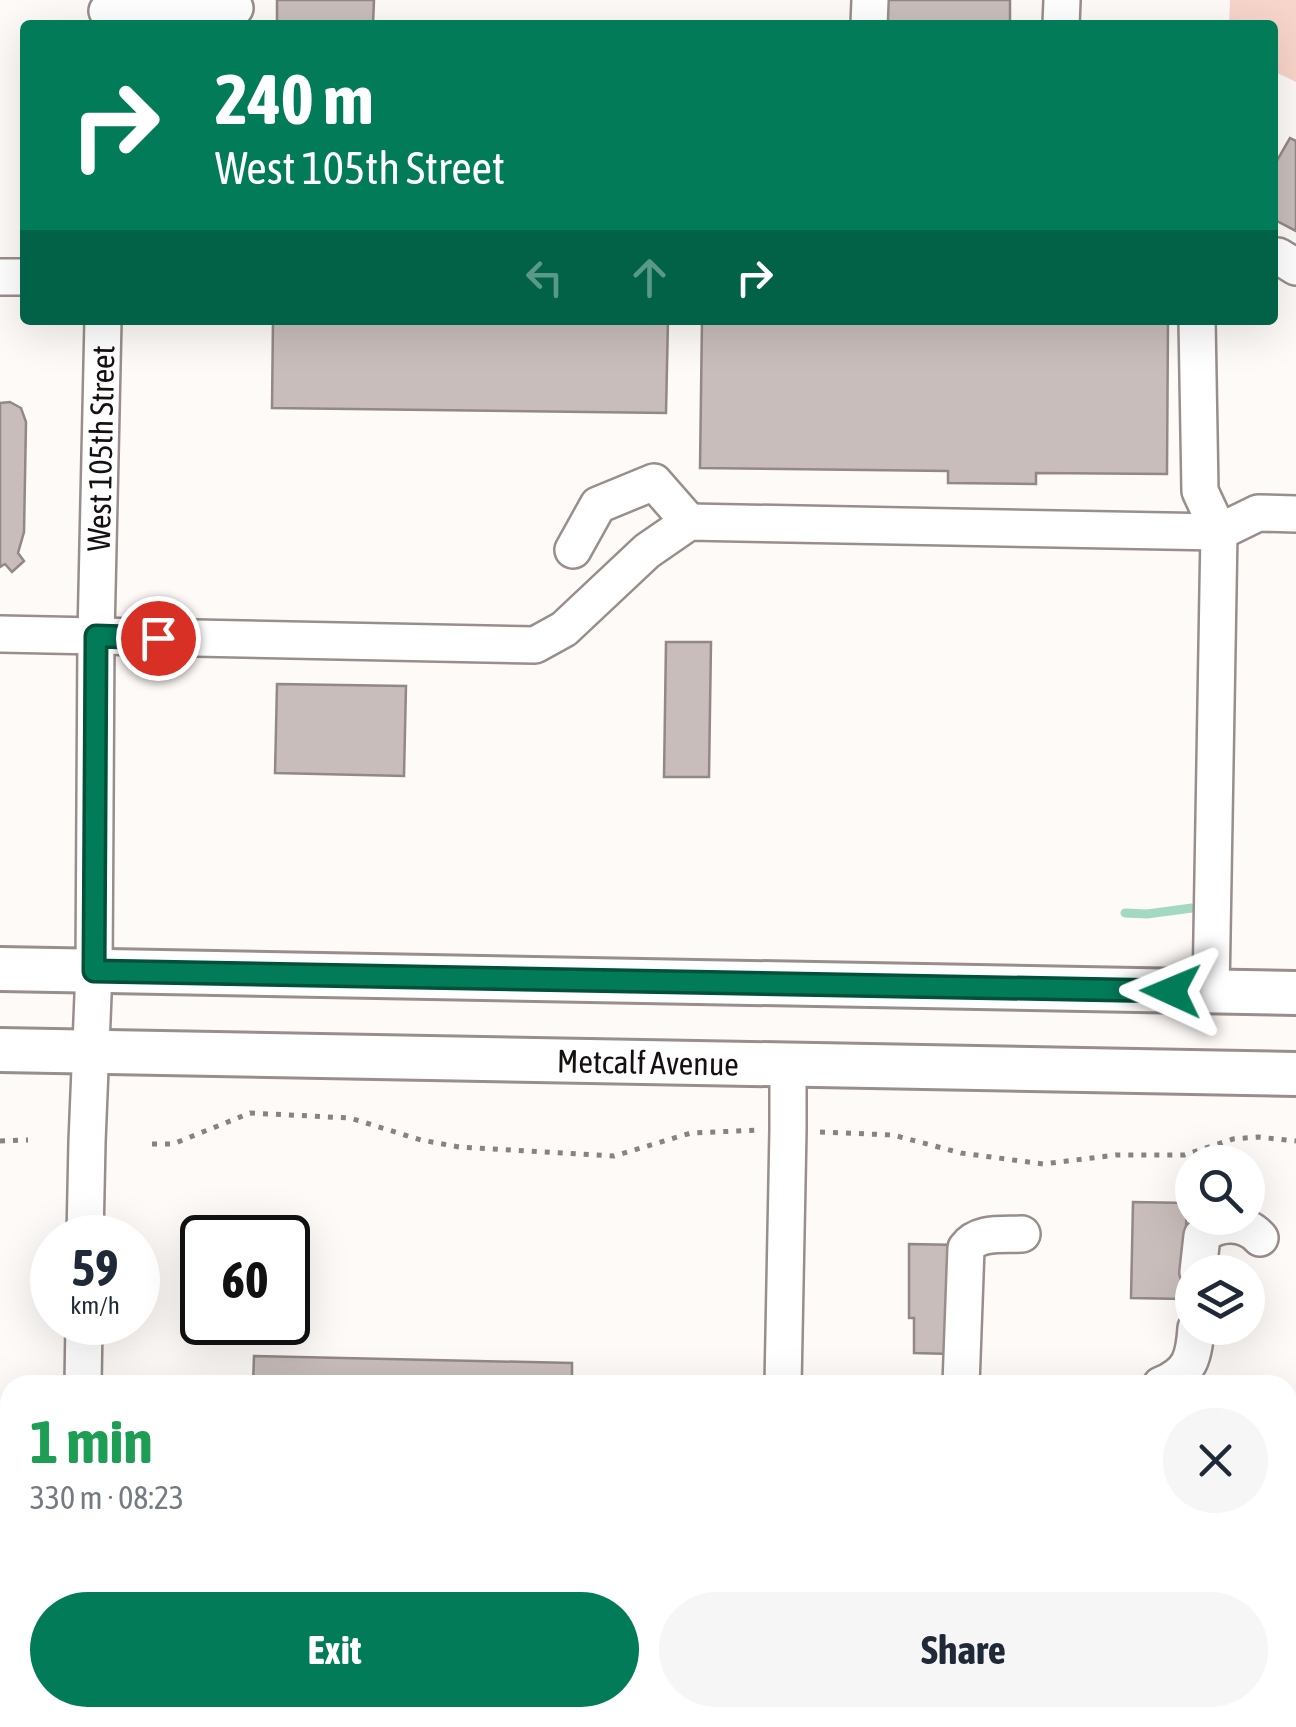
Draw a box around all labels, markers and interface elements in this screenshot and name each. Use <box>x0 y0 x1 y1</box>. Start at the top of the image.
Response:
text: 240 m <box>215 59 374 139</box>
icon: right <box>50 60 180 190</box>
text: West 105th Street <box>215 142 505 194</box>
icon: left <box>517 250 572 305</box>
icon: ahead <box>622 250 677 305</box>
icon: right <box>727 250 782 305</box>
street label: West 105th Street <box>79 345 121 552</box>
pin <box>116 596 201 681</box>
icon: arrive <box>131 611 186 666</box>
position arrow <box>1119 939 1223 1043</box>
street label: Metcalf Avenue <box>557 1042 739 1082</box>
map controls <box>1175 1145 1265 1345</box>
button: search <box>1175 1145 1265 1235</box>
speed limit sign: 60 <box>180 1215 310 1345</box>
text: 59 <box>71 1239 118 1297</box>
button: layers <box>1175 1255 1265 1345</box>
text: km/h <box>70 1291 120 1319</box>
text: 1 min <box>30 1407 153 1476</box>
button: close <box>1163 1408 1268 1513</box>
text: 330 m · 08:23 <box>30 1479 184 1516</box>
button: Exit <box>30 1592 639 1707</box>
button: Share <box>659 1592 1268 1707</box>

